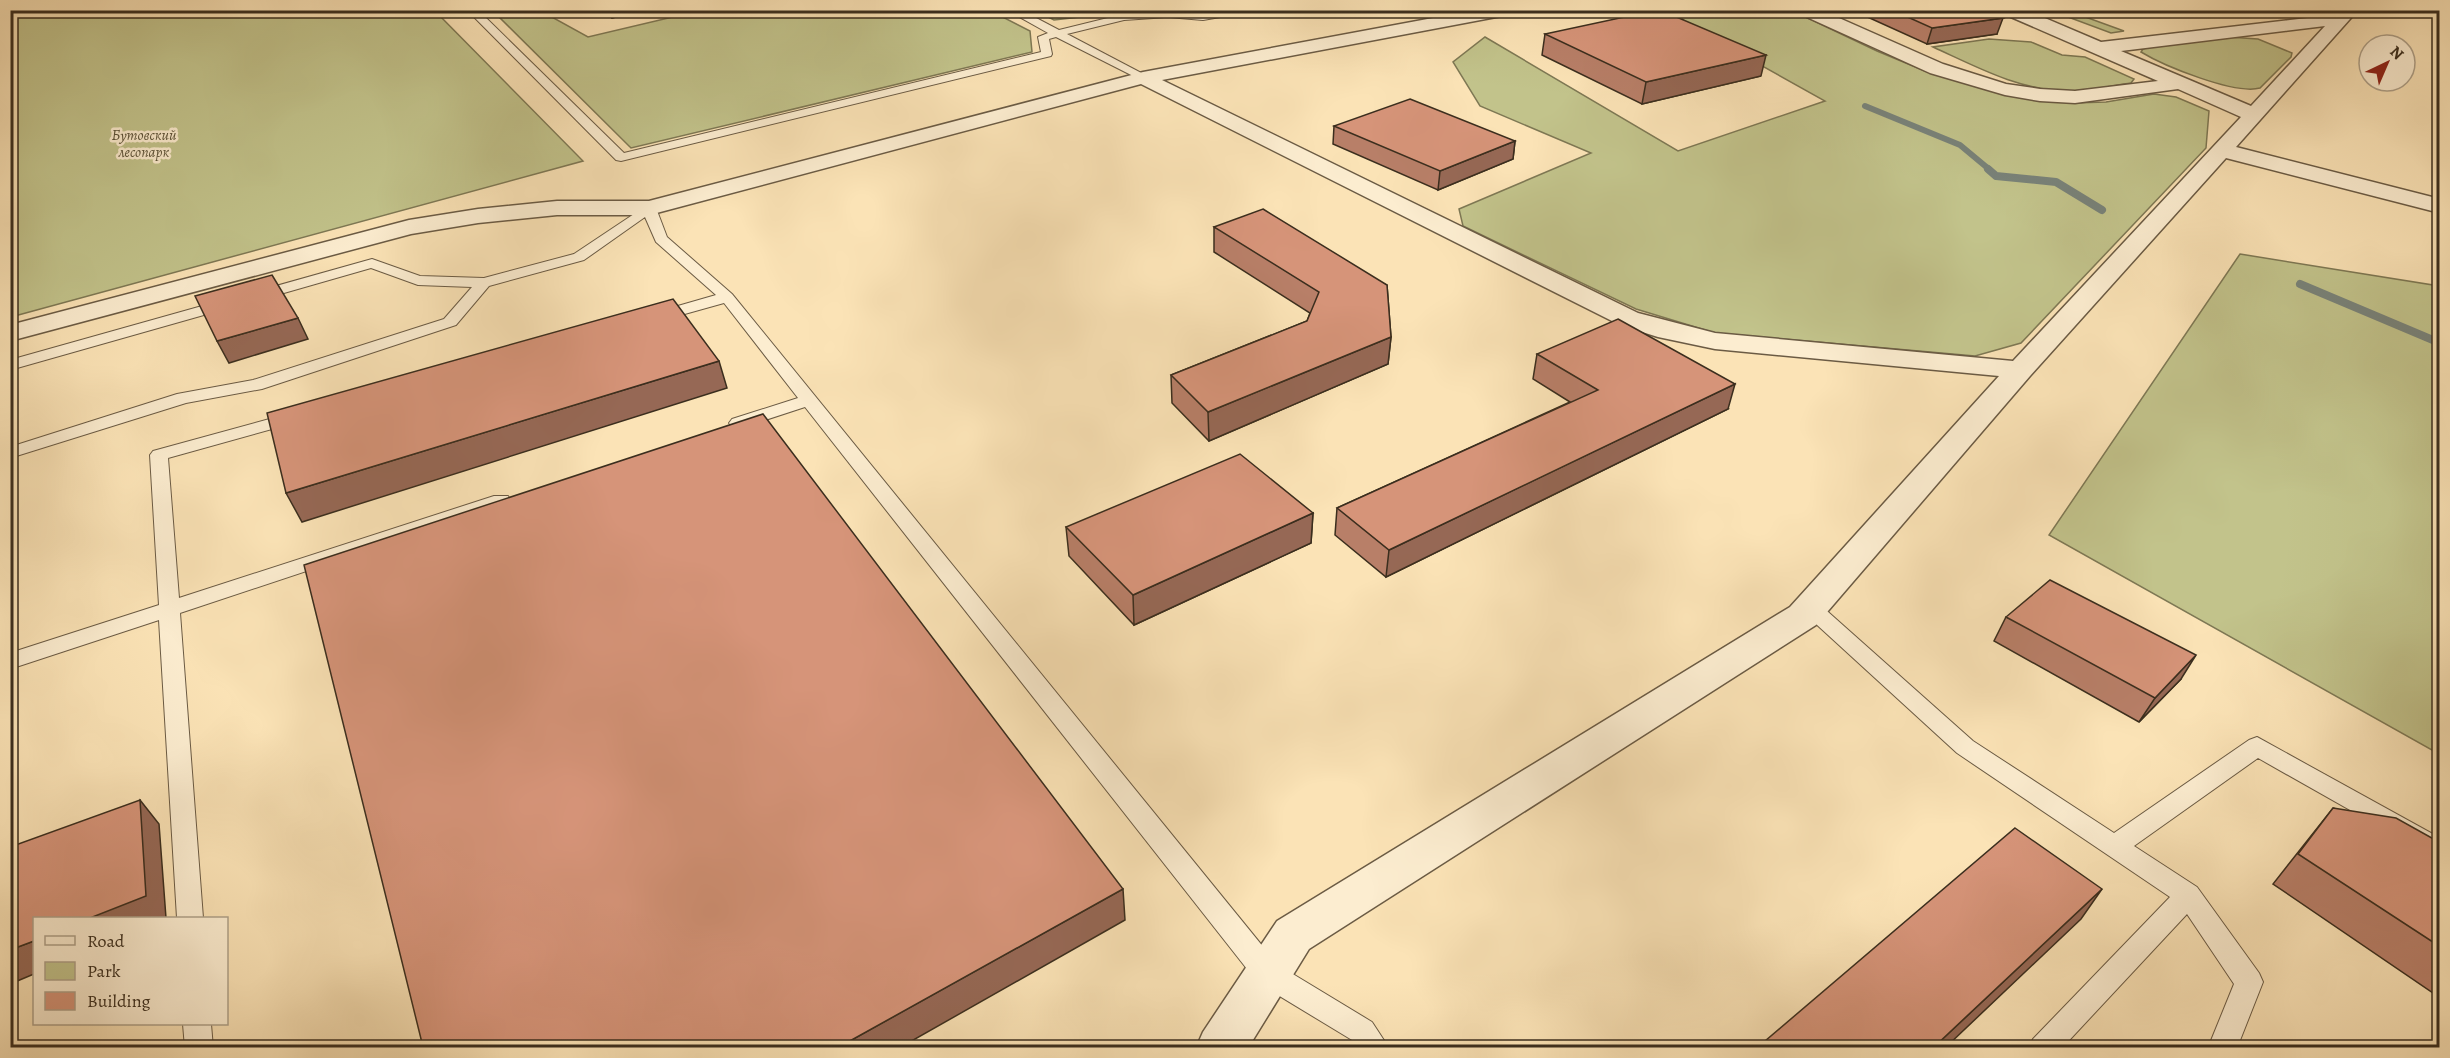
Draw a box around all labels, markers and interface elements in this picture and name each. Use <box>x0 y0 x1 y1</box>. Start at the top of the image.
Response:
north arrow <box>2357 33 2417 93</box>
text: N <box>2385 41 2409 65</box>
park label: Бутовский лесопарк <box>111 125 177 162</box>
legend <box>33 917 228 1025</box>
text: Road <box>87 929 125 953</box>
text: Park <box>87 959 121 983</box>
text: Building <box>87 989 151 1013</box>

